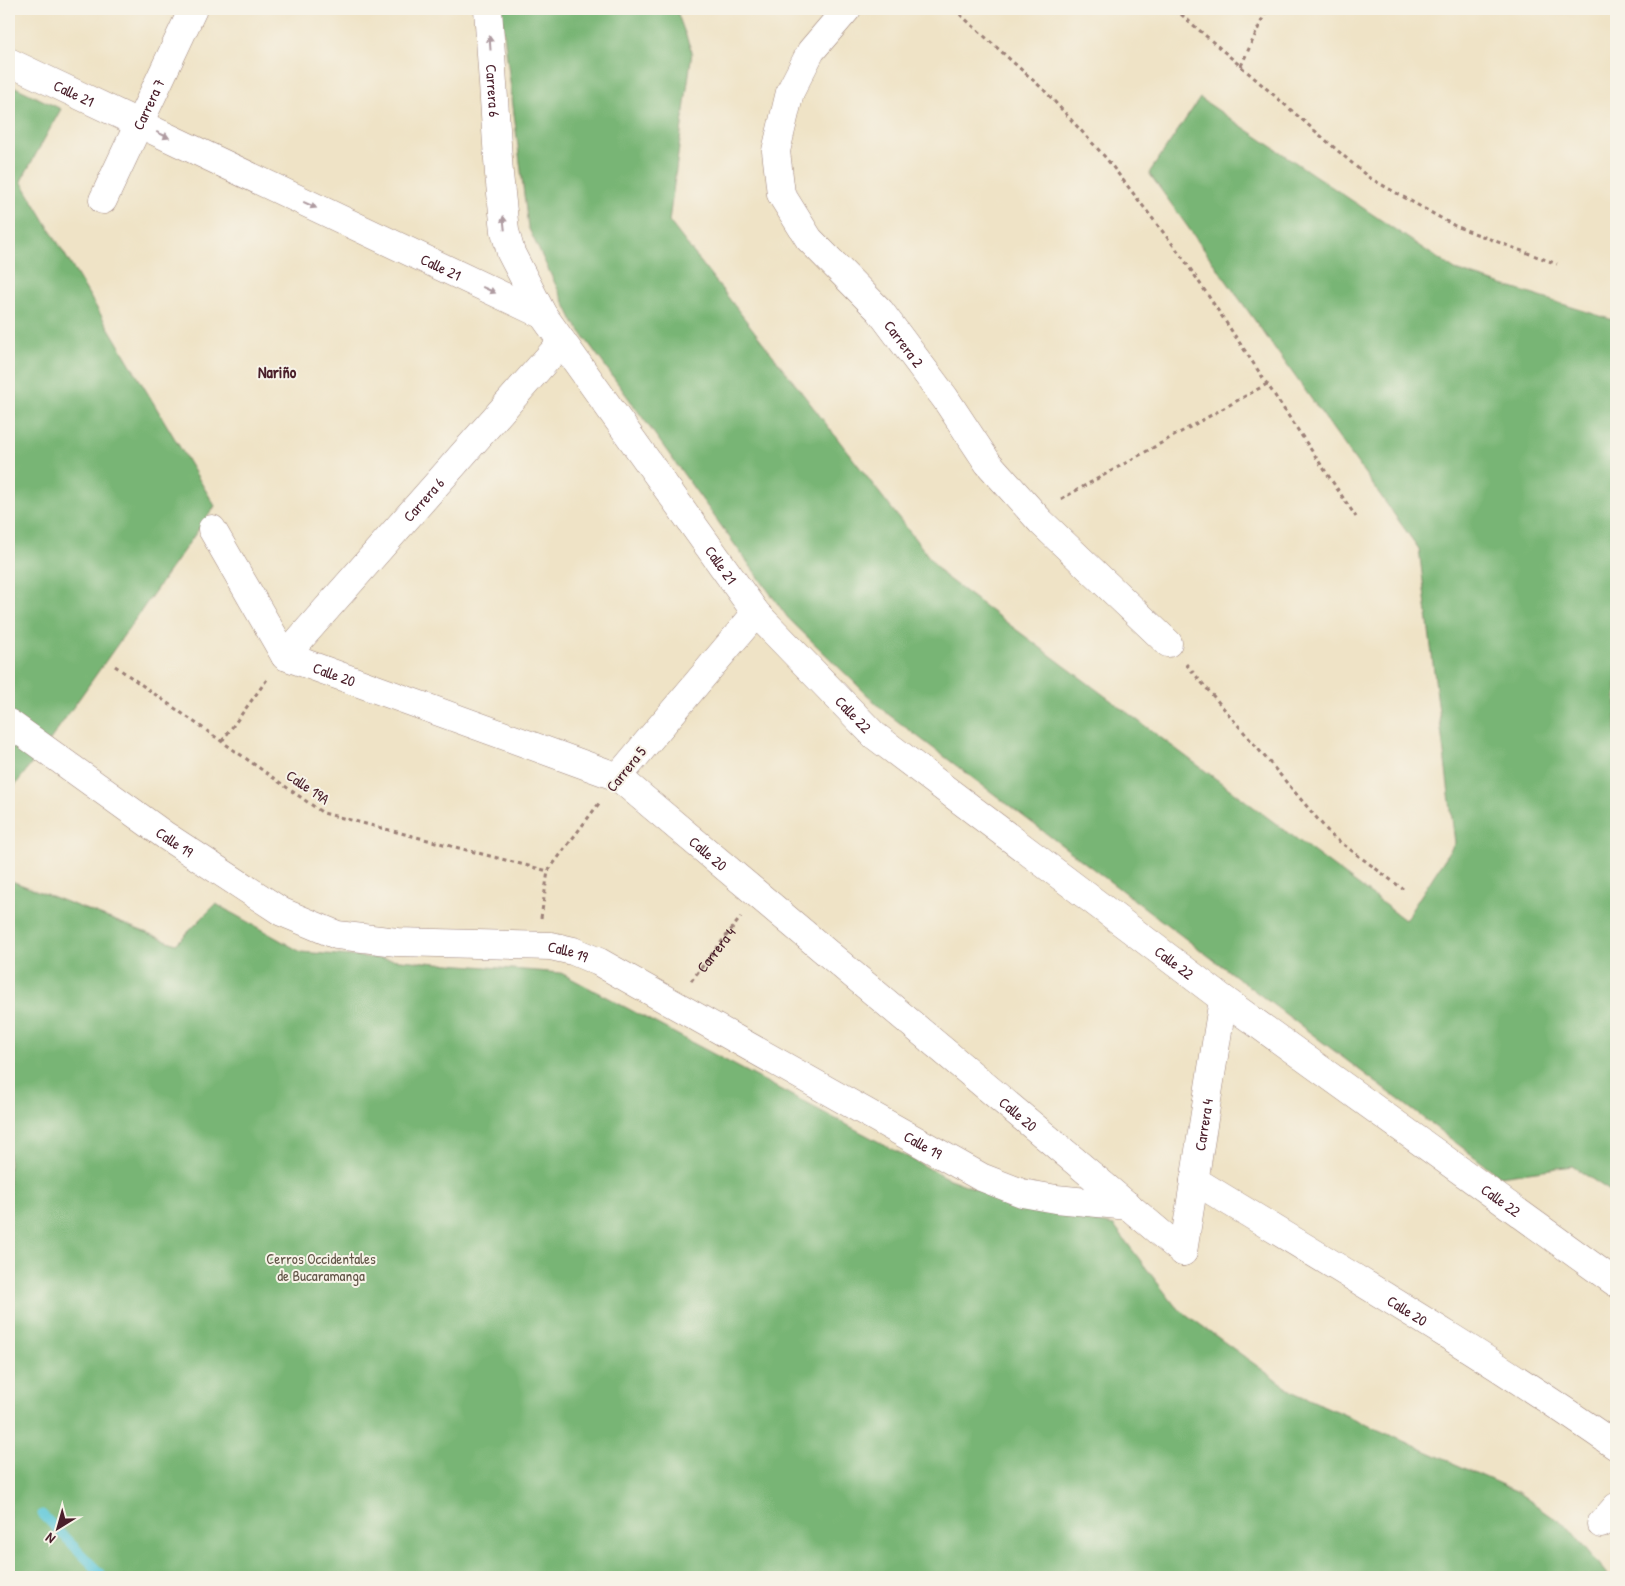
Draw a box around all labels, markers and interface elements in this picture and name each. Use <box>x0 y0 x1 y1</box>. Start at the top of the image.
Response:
one-way arrow <box>486 35 494 51</box>
street label: Carrera 6 <box>481 64 506 118</box>
street label: Calle 21 <box>50 74 98 111</box>
street label: Carrera 7 <box>127 75 169 133</box>
one-way arrow <box>156 131 170 139</box>
one-way arrow <box>303 201 317 209</box>
one-way arrow <box>500 214 508 230</box>
street label: Calle 21 <box>417 248 465 285</box>
one-way arrow <box>481 285 496 294</box>
street label: Carrera 2 <box>880 316 929 371</box>
district label: Nariño <box>258 361 297 383</box>
street label: Carrera 6 <box>398 473 449 526</box>
street label: Calle 21 <box>700 541 742 588</box>
street label: Calle 20 <box>310 657 359 691</box>
street label: Calle 22 <box>831 691 877 737</box>
street label: Carrera 5 <box>601 741 651 796</box>
street label: Calle 19A <box>282 765 334 810</box>
street label: Calle 19 <box>152 822 198 862</box>
street label: Calle 20 <box>685 831 732 875</box>
street label: Carrera 4 <box>691 922 740 977</box>
street label: Calle 19 <box>546 935 592 967</box>
street label: Calle 22 <box>1151 941 1198 984</box>
street label: Calle 20 <box>995 1092 1042 1136</box>
street label: Carrera 4 <box>1189 1097 1218 1152</box>
street label: Calle 19 <box>900 1125 947 1164</box>
street label: Calle 22 <box>1477 1179 1525 1221</box>
park label: Cerros Occidentales de Bucaramanga <box>266 1248 376 1286</box>
street label: Calle 20 <box>1383 1290 1432 1331</box>
north arrow <box>32 1504 82 1554</box>
text: N <box>41 1529 59 1549</box>

